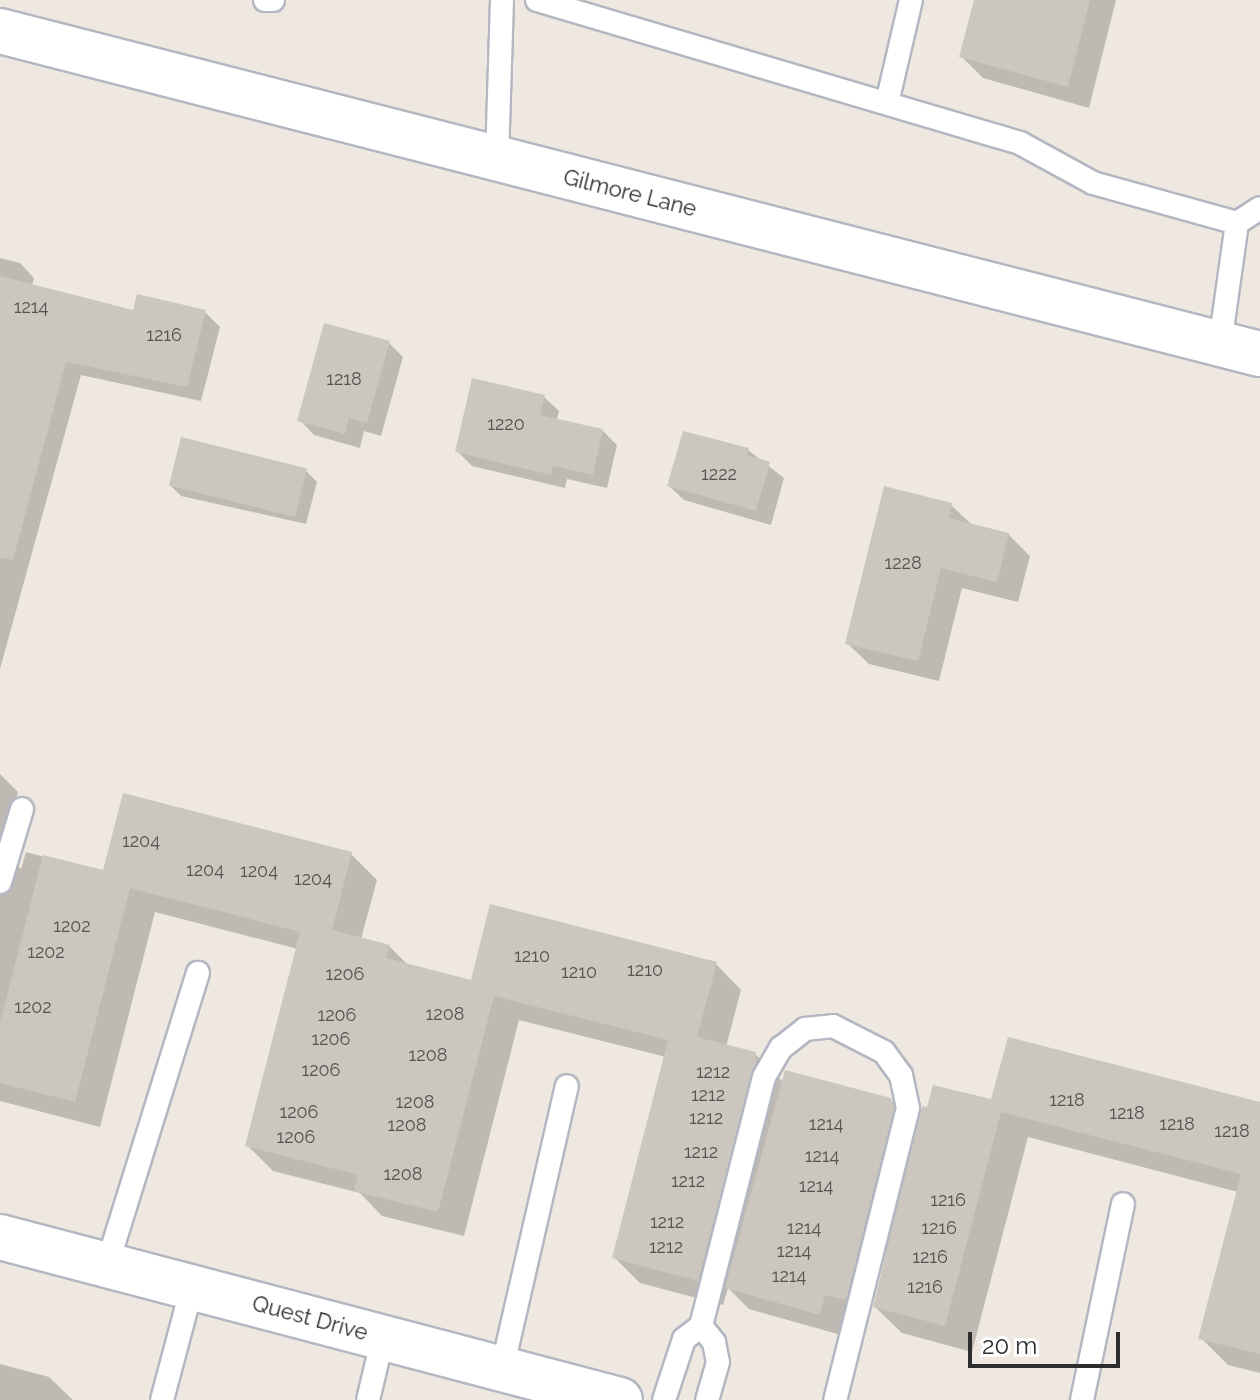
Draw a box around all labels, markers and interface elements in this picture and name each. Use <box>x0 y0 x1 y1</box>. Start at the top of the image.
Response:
street label: Gilmore Lane <box>561 164 699 222</box>
house number: 1214 <box>14 296 48 318</box>
house number: 1216 <box>146 324 182 346</box>
house number: 1218 <box>326 368 362 390</box>
house number: 1220 <box>487 413 525 435</box>
house number: 1222 <box>701 463 737 485</box>
house number: 1228 <box>884 552 922 574</box>
house number: 1204 <box>122 830 160 852</box>
house number: 1204 <box>186 859 224 881</box>
house number: 1204 <box>240 860 278 882</box>
house number: 1204 <box>294 868 332 890</box>
house number: 1202 <box>53 915 91 937</box>
house number: 1202 <box>27 941 65 963</box>
house number: 1210 <box>514 945 550 967</box>
house number: 1210 <box>627 959 663 981</box>
house number: 1210 <box>561 961 597 983</box>
house number: 1206 <box>326 963 364 985</box>
house number: 1202 <box>14 996 52 1018</box>
house number: 1208 <box>426 1003 464 1025</box>
house number: 1206 <box>318 1004 356 1026</box>
house number: 1206 <box>312 1028 350 1050</box>
house number: 1208 <box>409 1044 447 1066</box>
house number: 1206 <box>302 1059 340 1081</box>
house number: 1212 <box>696 1061 730 1083</box>
house number: 1212 <box>691 1084 725 1106</box>
house number: 1218 <box>1049 1089 1085 1111</box>
house number: 1208 <box>396 1091 434 1113</box>
house number: 1206 <box>280 1101 318 1123</box>
house number: 1218 <box>1109 1102 1145 1124</box>
house number: 1212 <box>689 1107 723 1129</box>
house number: 1214 <box>809 1113 843 1135</box>
house number: 1218 <box>1159 1113 1195 1135</box>
house number: 1208 <box>388 1114 426 1136</box>
house number: 1218 <box>1214 1120 1250 1142</box>
house number: 1206 <box>277 1126 315 1148</box>
house number: 1212 <box>684 1141 718 1163</box>
house number: 1214 <box>805 1145 839 1167</box>
house number: 1208 <box>384 1163 422 1185</box>
house number: 1212 <box>671 1170 705 1192</box>
house number: 1214 <box>799 1175 833 1197</box>
house number: 1216 <box>930 1189 966 1211</box>
house number: 1212 <box>650 1211 684 1233</box>
house number: 1214 <box>787 1217 821 1239</box>
house number: 1216 <box>921 1217 957 1239</box>
house number: 1212 <box>649 1236 683 1258</box>
house number: 1214 <box>777 1240 811 1262</box>
house number: 1216 <box>912 1246 948 1268</box>
house number: 1214 <box>772 1265 806 1287</box>
house number: 1216 <box>907 1276 943 1298</box>
street label: Quest Drive <box>249 1290 371 1346</box>
scale bar <box>972 1316 1124 1366</box>
text: 20 m <box>982 1331 1037 1360</box>

